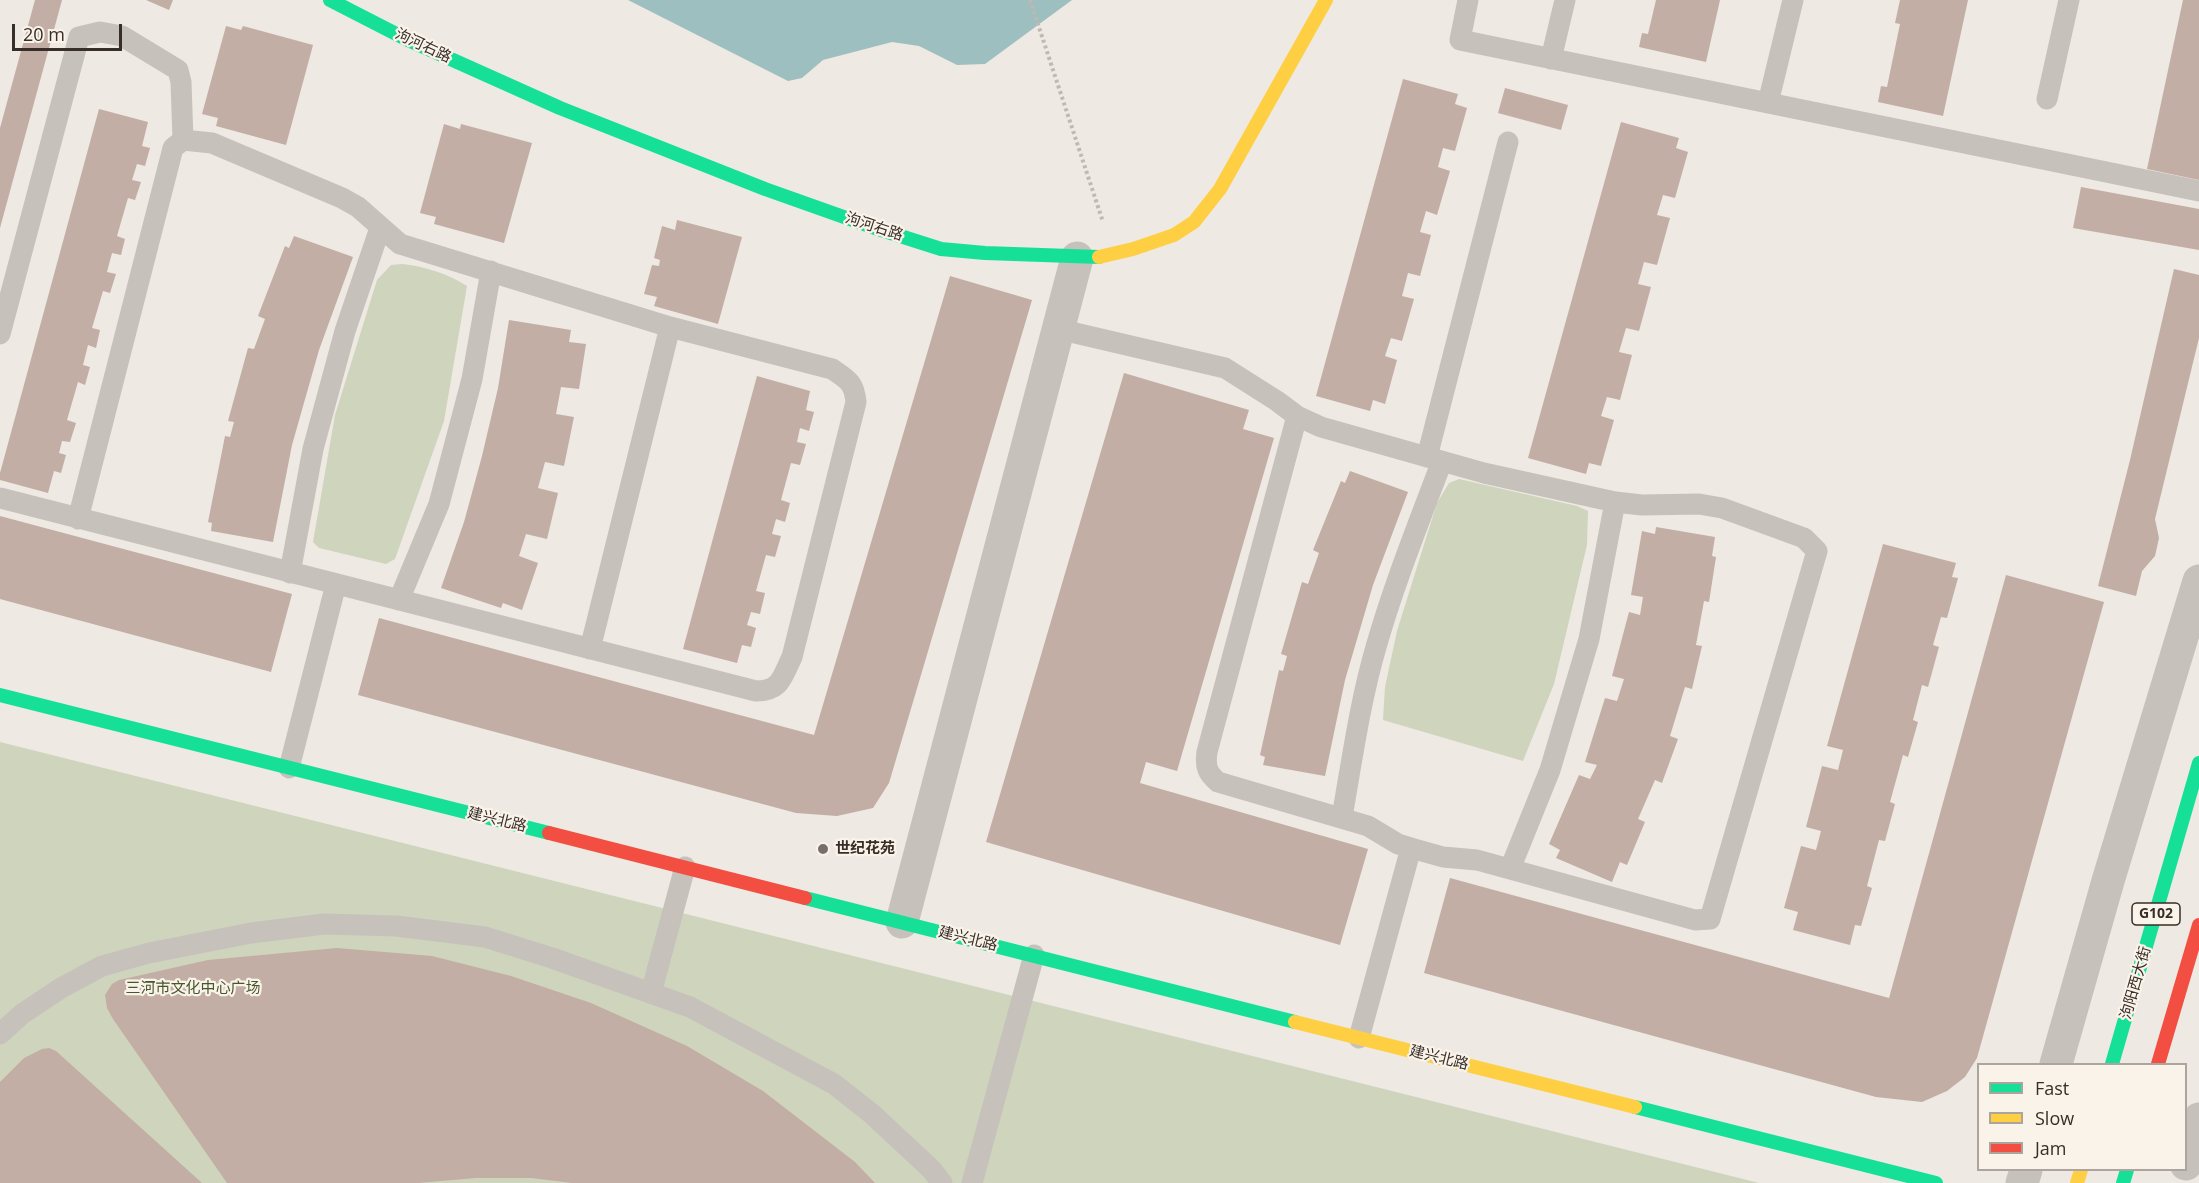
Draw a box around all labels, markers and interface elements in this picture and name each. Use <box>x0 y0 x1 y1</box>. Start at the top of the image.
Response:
scale bar <box>15 12 124 50</box>
text: 20 m <box>23 22 65 46</box>
street label: 泃河右路 <box>392 25 454 67</box>
street label: 泃河右路 <box>843 209 905 245</box>
street label: 建兴北路 <box>466 804 528 836</box>
place label: 世纪花苑 <box>835 840 895 858</box>
marker: 世纪花苑 <box>816 842 830 856</box>
road number: G102 <box>2132 903 2180 925</box>
street label: 建兴北路 <box>937 923 999 955</box>
street label: 泃阳西大街 <box>2117 944 2155 1022</box>
park label: 三河市文化中心广场 <box>126 980 260 998</box>
street label: 建兴北路 <box>1408 1042 1470 1074</box>
legend <box>1977 1063 2187 1171</box>
text: Fast <box>2035 1076 2069 1100</box>
text: Slow <box>2035 1106 2074 1130</box>
text: Jam <box>2035 1136 2067 1160</box>

